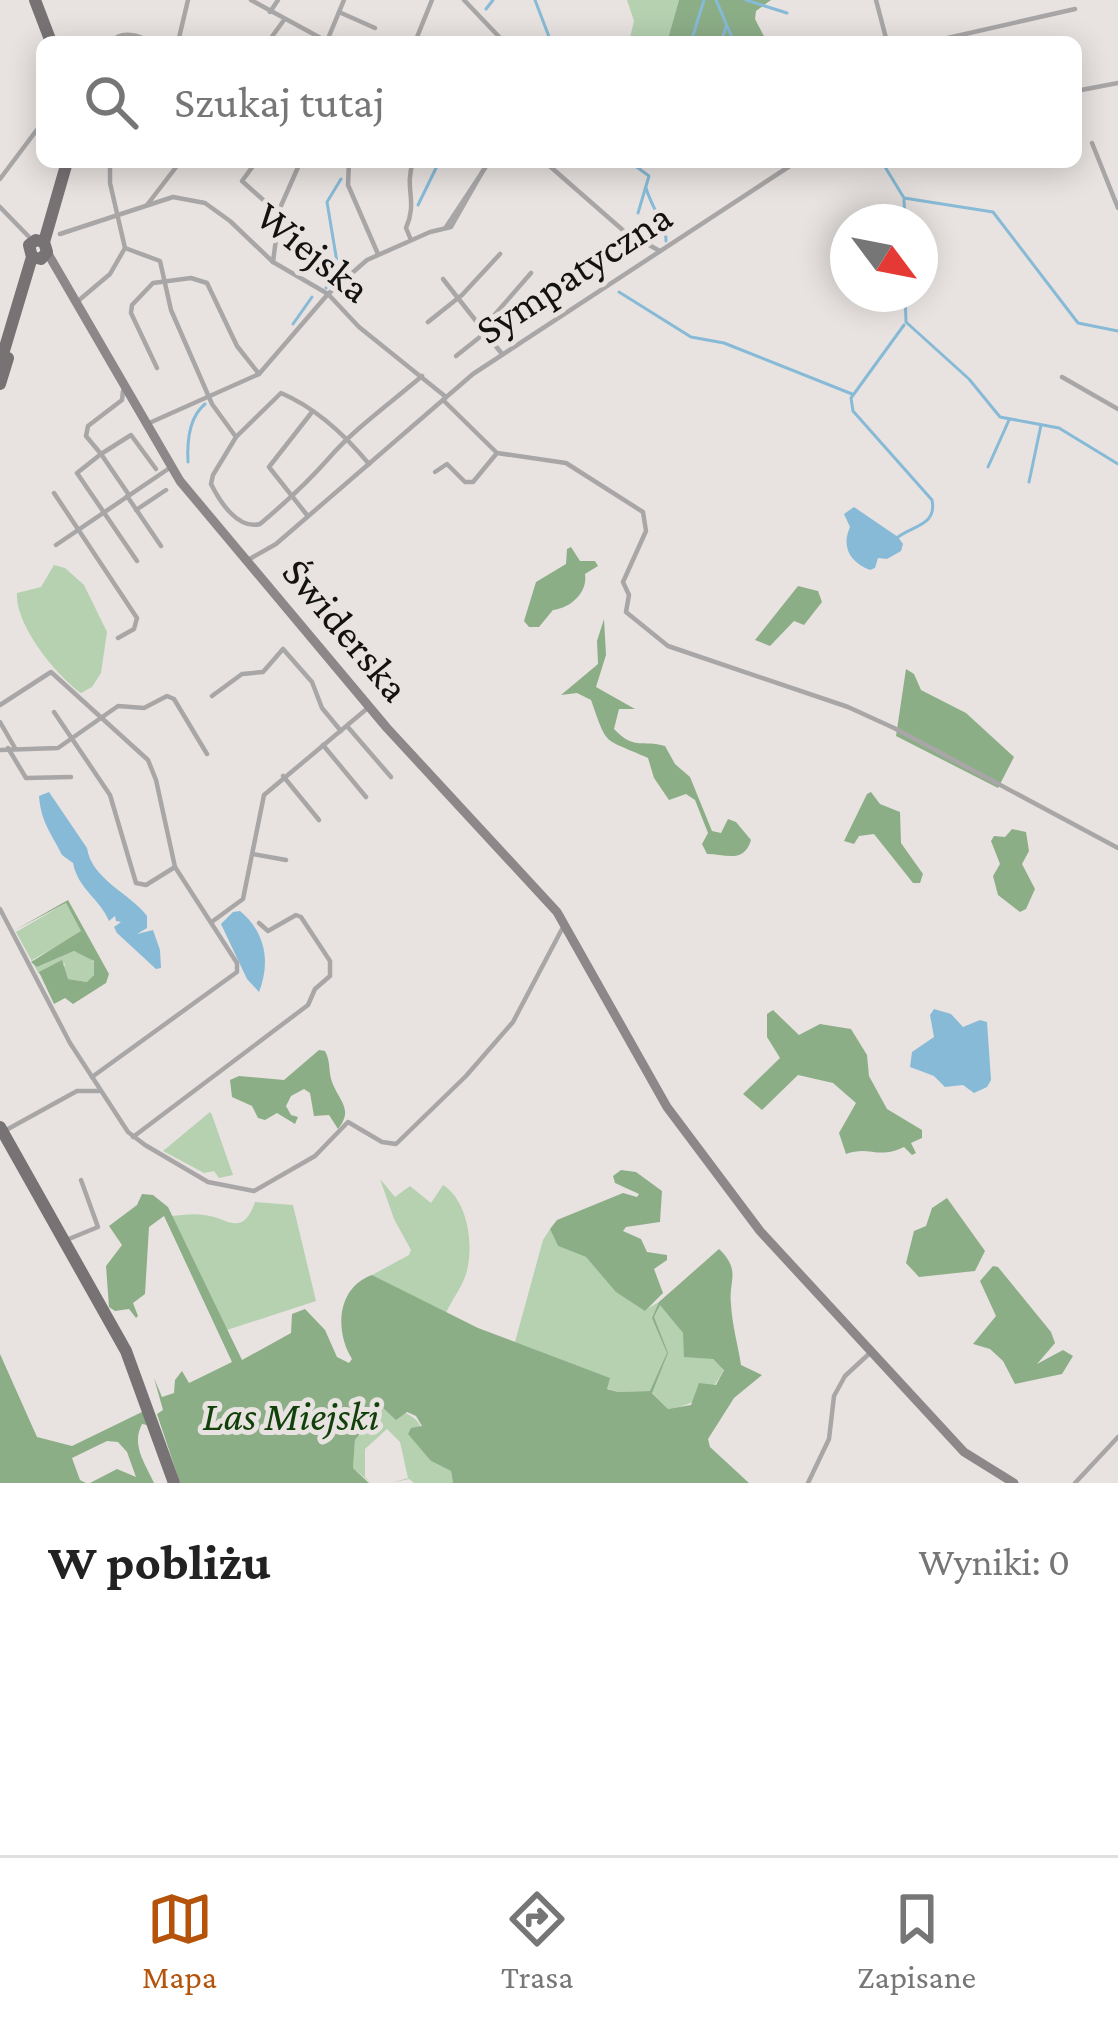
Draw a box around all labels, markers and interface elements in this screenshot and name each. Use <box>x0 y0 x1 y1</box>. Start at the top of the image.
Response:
search box <box>36 36 1082 168</box>
icon: search <box>78 69 144 135</box>
text: Szukaj tutaj <box>174 77 385 127</box>
street label: Wiejska <box>246 191 380 312</box>
street label: Sympatyczna <box>467 192 680 353</box>
north arrow <box>830 204 938 312</box>
street label: Świderska <box>273 548 420 710</box>
park label: Las Miejski <box>203 1392 380 1440</box>
text: W pobliżu <box>48 1533 271 1590</box>
text: Wyniki: 0 <box>918 1540 1070 1583</box>
tab: Mapa <box>142 1886 217 1995</box>
tab: Trasa <box>501 1886 573 1995</box>
tab: Zapisane <box>857 1886 976 1995</box>

